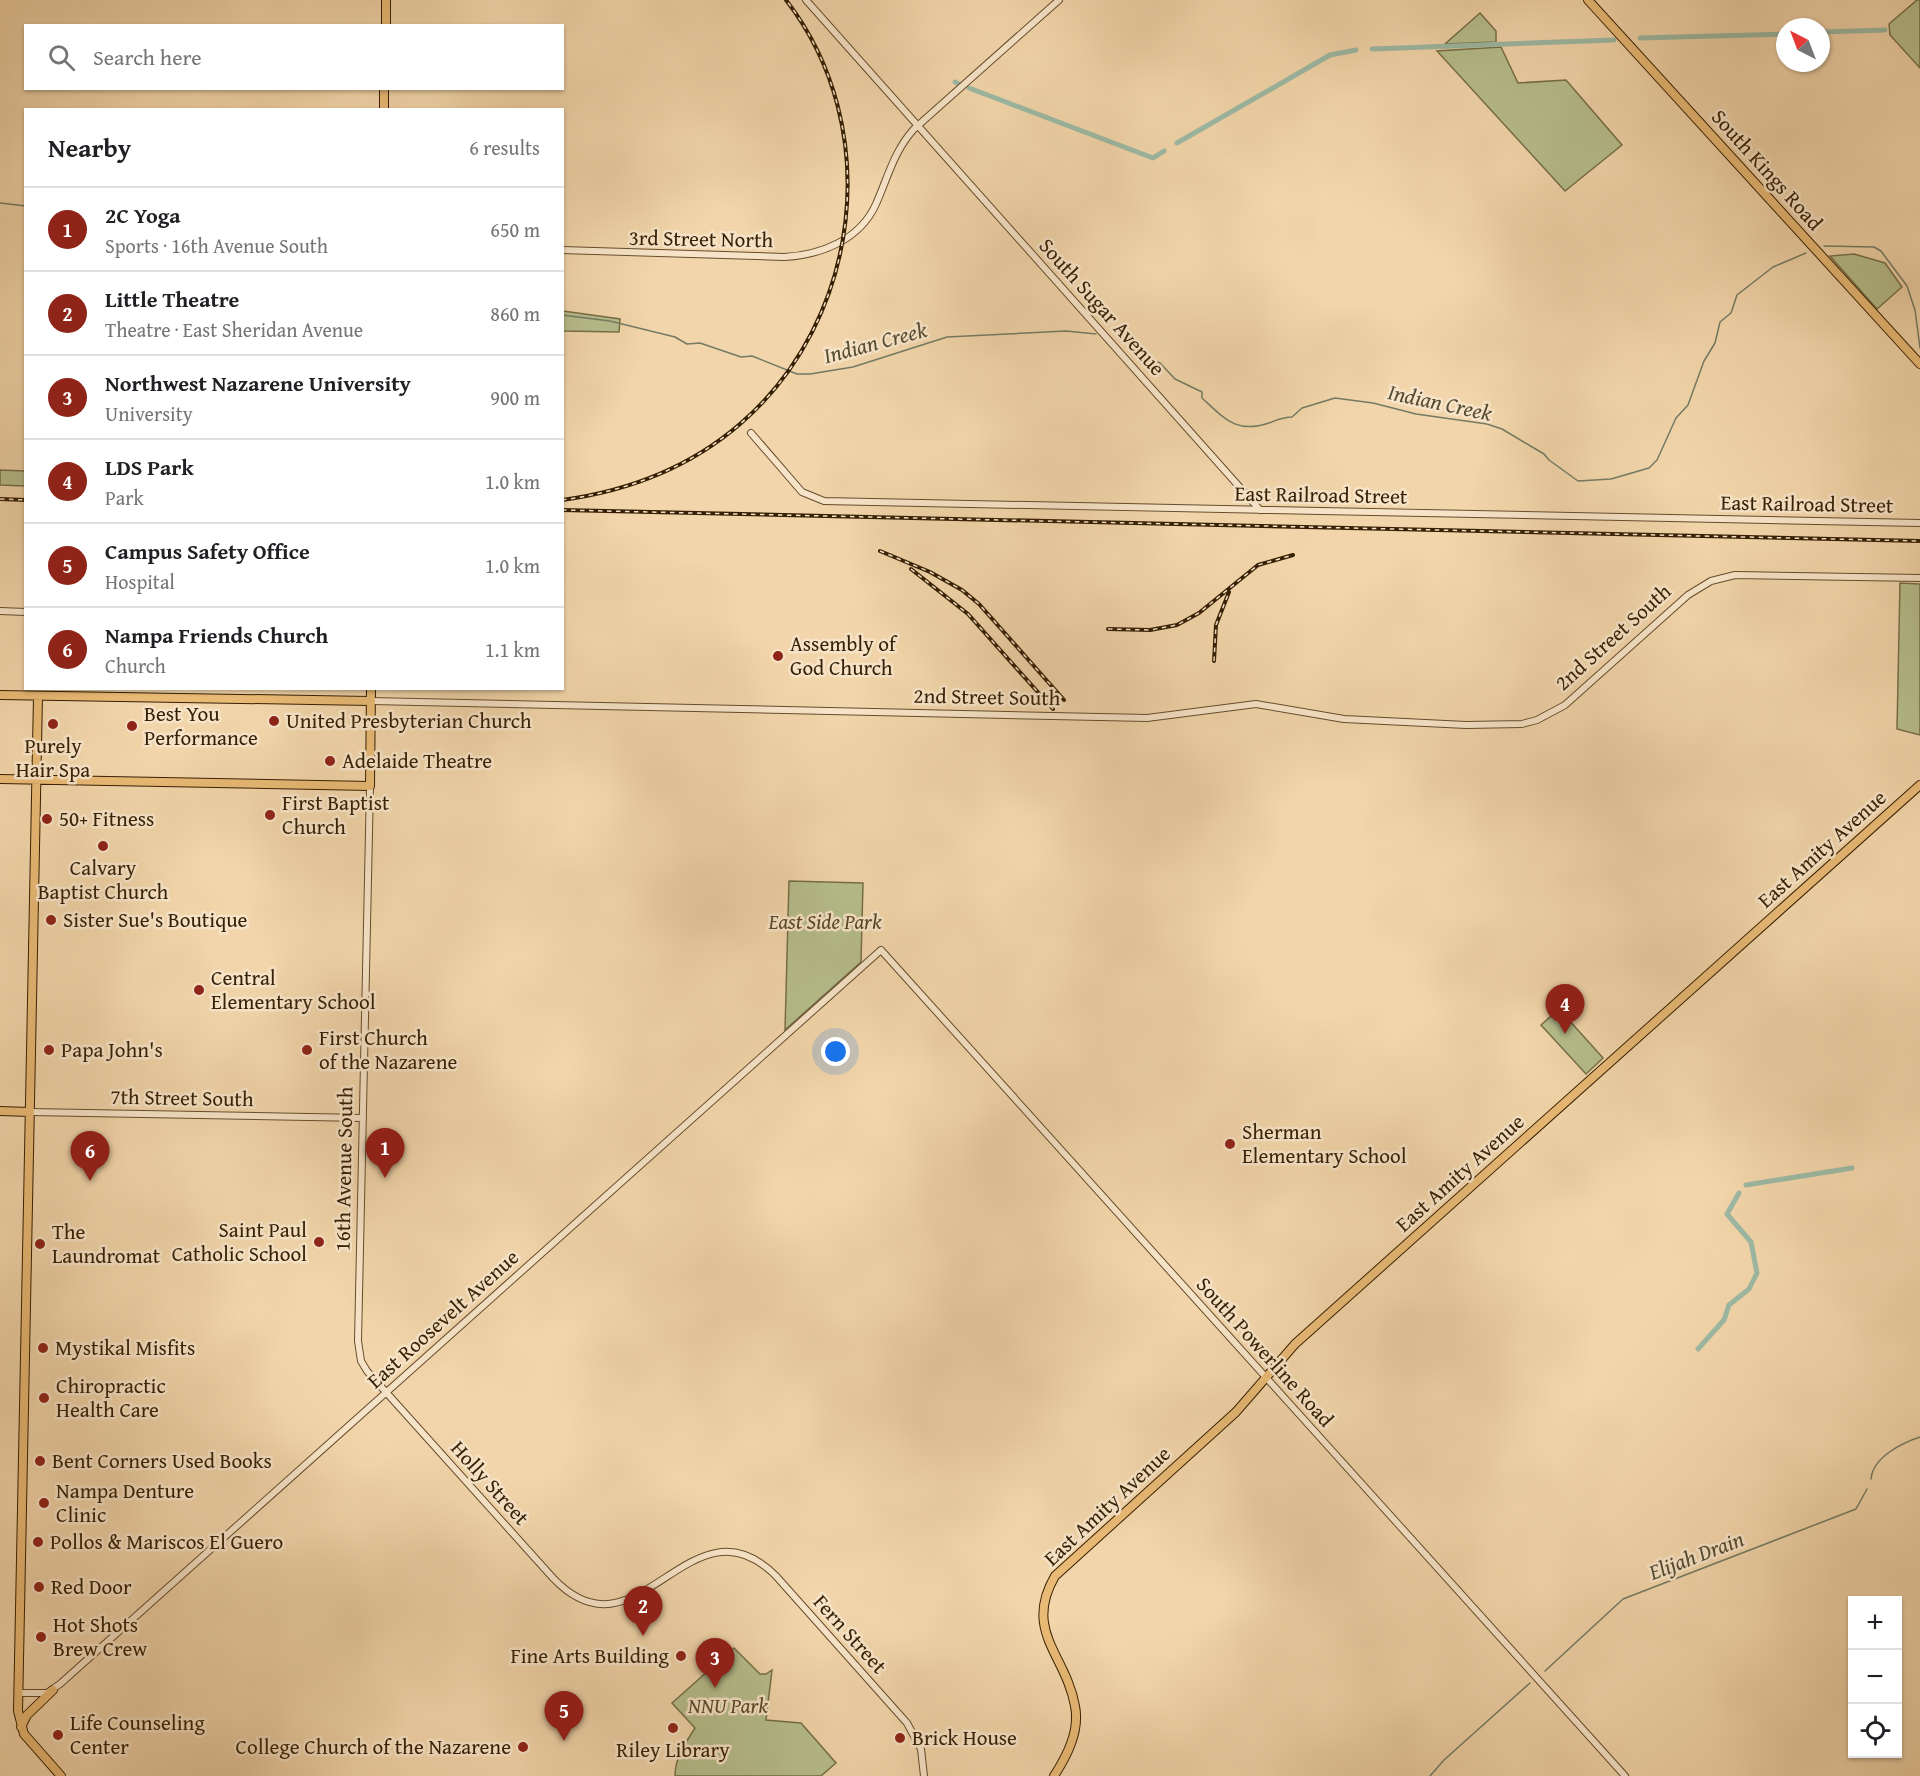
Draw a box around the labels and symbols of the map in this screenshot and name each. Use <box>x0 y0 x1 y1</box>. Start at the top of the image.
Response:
north arrow <box>1776 18 1830 72</box>
street label: South Kings Road <box>1704 102 1831 238</box>
street label: 3rd Street North <box>629 222 774 255</box>
street label: South Sugar Avenue <box>1032 231 1173 383</box>
water label: Indian Creek <box>820 313 931 371</box>
water label: Indian Creek <box>1385 375 1496 429</box>
street label: East Railroad Street <box>1234 477 1408 512</box>
street label: East Railroad Street <box>1720 486 1894 521</box>
street label: 2nd Street South <box>1548 576 1678 697</box>
place label: Assembly of God Church <box>790 628 898 683</box>
marker: Assembly of God Church <box>771 649 785 663</box>
street label: 2nd Street South <box>913 680 1061 713</box>
place label: Best You Performance <box>144 698 258 753</box>
place label: United Presbyterian Church <box>286 705 532 736</box>
marker: United Presbyterian Church <box>267 714 281 728</box>
marker: Purely Hair Spa <box>46 717 60 731</box>
marker: Best You Performance <box>125 719 139 733</box>
place label: Purely Hair Spa <box>16 730 90 785</box>
place label: Adelaide Theatre <box>342 745 492 776</box>
marker: Adelaide Theatre <box>323 754 337 768</box>
street label: East Amity Avenue <box>1750 782 1893 915</box>
place label: First Baptist Church <box>282 787 390 842</box>
place label: 50+ Fitness <box>59 803 154 834</box>
marker: First Baptist Church <box>263 808 277 822</box>
marker: 50+ Fitness <box>40 812 54 826</box>
marker: Calvary Baptist Church <box>96 839 110 853</box>
place label: Calvary Baptist Church <box>38 852 168 907</box>
place label: Sister Sue's Boutique <box>63 904 248 935</box>
park label: East Side Park <box>768 906 882 937</box>
marker: Sister Sue's Boutique <box>44 913 58 927</box>
place label: Central Elementary School <box>211 962 376 1017</box>
marker: Central Elementary School <box>192 983 206 997</box>
pin: 4 <box>1546 984 1584 1034</box>
place label: First Church of the Nazarene <box>319 1022 458 1077</box>
place label: Papa John's <box>61 1034 163 1065</box>
your location <box>821 1037 850 1066</box>
marker: Papa John's <box>42 1043 56 1057</box>
marker: First Church of the Nazarene <box>300 1043 314 1057</box>
street label: 7th Street South <box>110 1081 254 1114</box>
street label: 16th Avenue South <box>327 1086 360 1252</box>
street label: East Amity Avenue <box>1388 1106 1531 1239</box>
place label: Sherman Elementary School <box>1242 1116 1407 1171</box>
pin: 1 <box>366 1128 404 1178</box>
pin: 6 <box>70 1132 110 1181</box>
marker: Sherman Elementary School <box>1223 1137 1237 1151</box>
place label: Saint Paul Catholic School <box>172 1214 307 1269</box>
place label: The Laundromat <box>52 1216 161 1271</box>
marker: Saint Paul Catholic School <box>312 1235 326 1249</box>
marker: The Laundromat <box>33 1237 47 1251</box>
street label: East Roosevelt Avenue <box>360 1242 526 1395</box>
street label: South Powerline Road <box>1189 1270 1342 1434</box>
place label: Mystikal Misfits <box>55 1332 195 1363</box>
marker: Mystikal Misfits <box>36 1341 50 1355</box>
place label: Chiropractic Health Care <box>56 1370 166 1425</box>
marker: Chiropractic Health Care <box>37 1391 51 1405</box>
street label: Holly Street <box>444 1433 537 1532</box>
street label: East Amity Avenue <box>1036 1438 1177 1573</box>
place label: Bent Corners Used Books <box>52 1445 272 1476</box>
marker: Bent Corners Used Books <box>33 1454 47 1468</box>
place label: Nampa Denture Clinic <box>56 1475 194 1530</box>
marker: Nampa Denture Clinic <box>37 1496 51 1510</box>
water label: Elijah Drain <box>1643 1522 1748 1588</box>
place label: Pollos & Mariscos El Guero <box>50 1526 283 1557</box>
marker: Pollos & Mariscos El Guero <box>31 1535 45 1549</box>
place label: Red Door <box>51 1571 132 1602</box>
marker: Red Door <box>32 1580 46 1594</box>
pin: 2 <box>624 1586 662 1636</box>
street label: Fern Street <box>806 1587 895 1681</box>
place label: Hot Shots Brew Crew <box>53 1609 147 1664</box>
marker: Hot Shots Brew Crew <box>34 1630 48 1644</box>
pin: 3 <box>696 1638 734 1688</box>
place label: Fine Arts Building <box>510 1640 670 1671</box>
marker: Fine Arts Building <box>674 1649 688 1663</box>
park label: NNU Park <box>687 1690 768 1721</box>
pin: 5 <box>544 1692 584 1741</box>
place label: Life Counseling Center <box>70 1707 205 1762</box>
marker: Riley Library <box>666 1721 680 1735</box>
place label: Brick House <box>912 1722 1017 1753</box>
marker: Life Counseling Center <box>51 1728 65 1742</box>
place label: College Church of the Nazarene <box>236 1731 511 1762</box>
marker: Brick House <box>893 1731 907 1745</box>
place label: Riley Library <box>616 1734 730 1765</box>
marker: College Church of the Nazarene <box>516 1740 530 1754</box>

